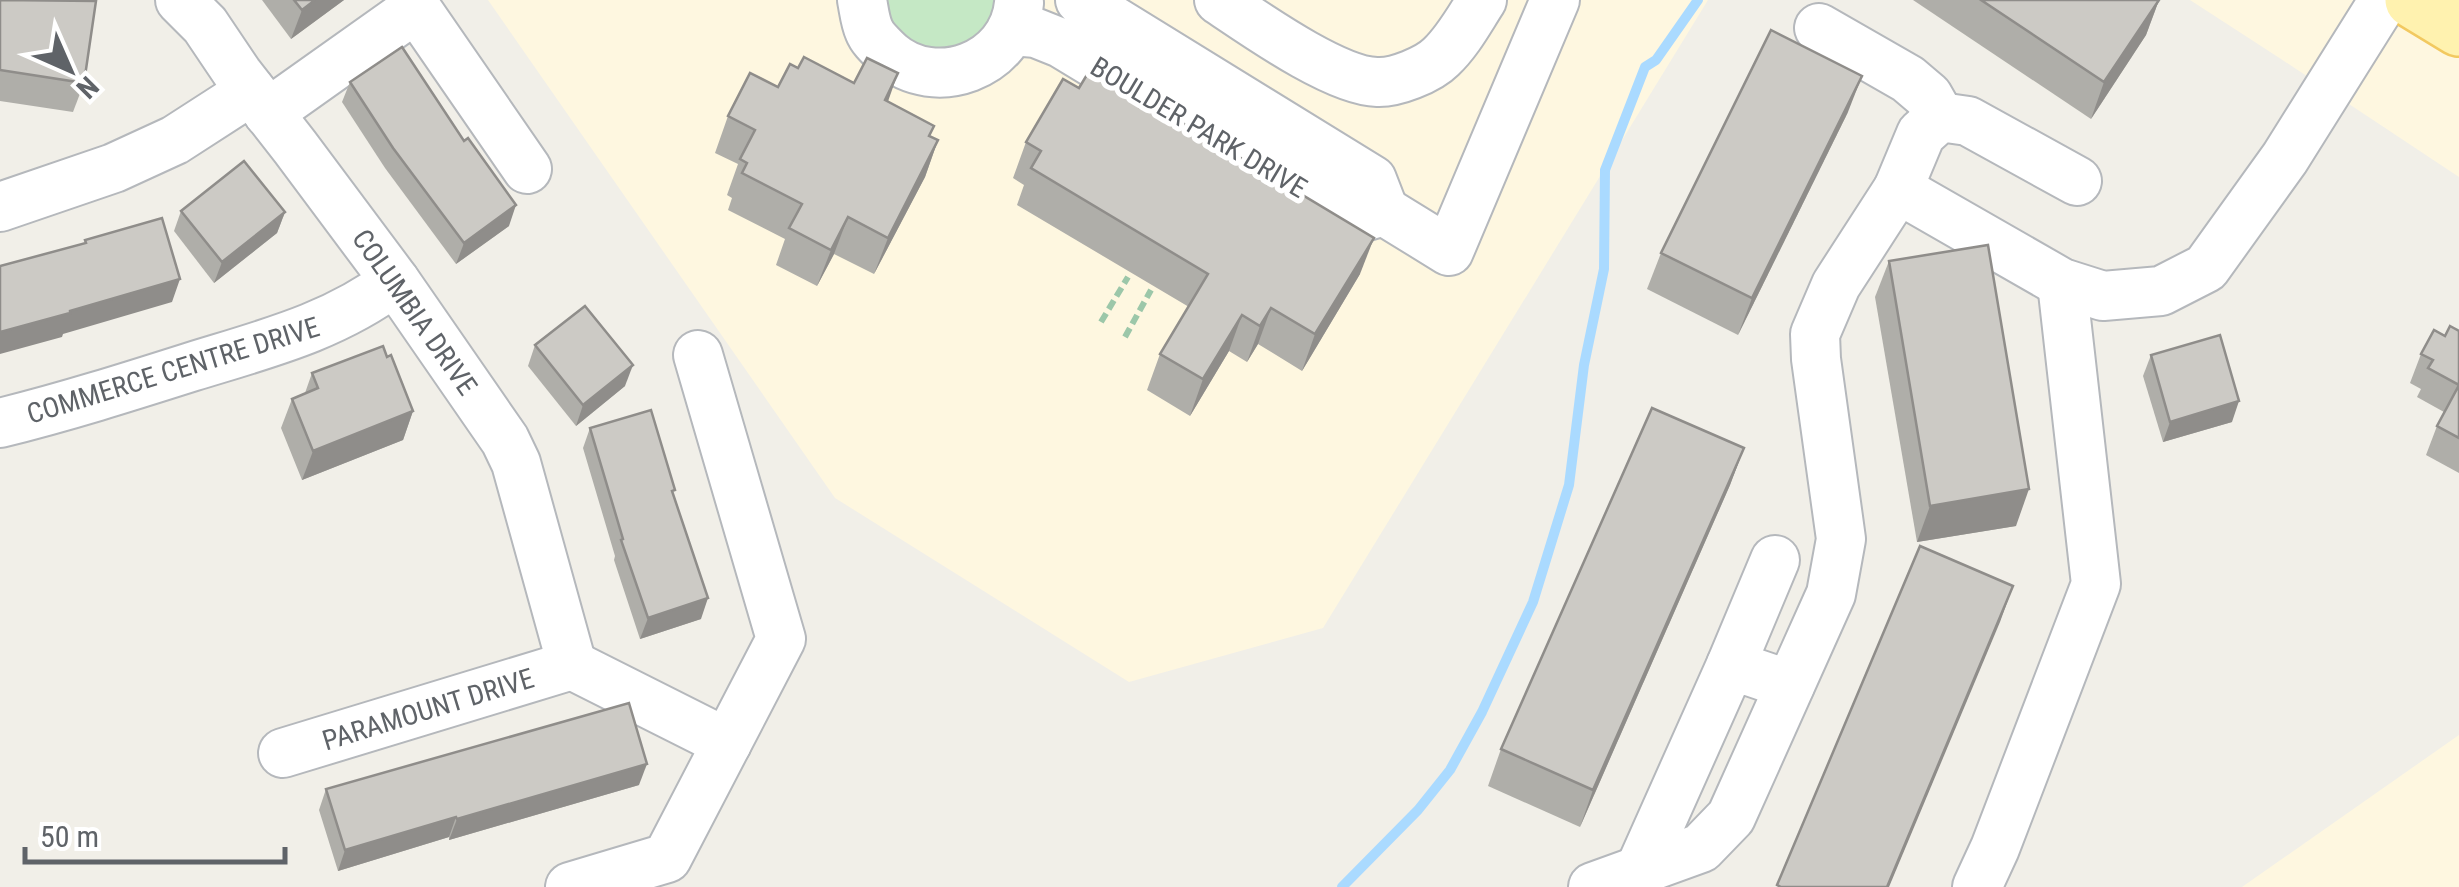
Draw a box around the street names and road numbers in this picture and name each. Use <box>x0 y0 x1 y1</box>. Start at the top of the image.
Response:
street label: BOULDER PARK DRIVE <box>1085 50 1313 205</box>
street label: COLUMBIA DRIVE <box>345 223 484 402</box>
street label: COMMERCE CENTRE DRIVE <box>23 310 323 431</box>
street label: PARAMOUNT DRIVE <box>318 662 538 757</box>

